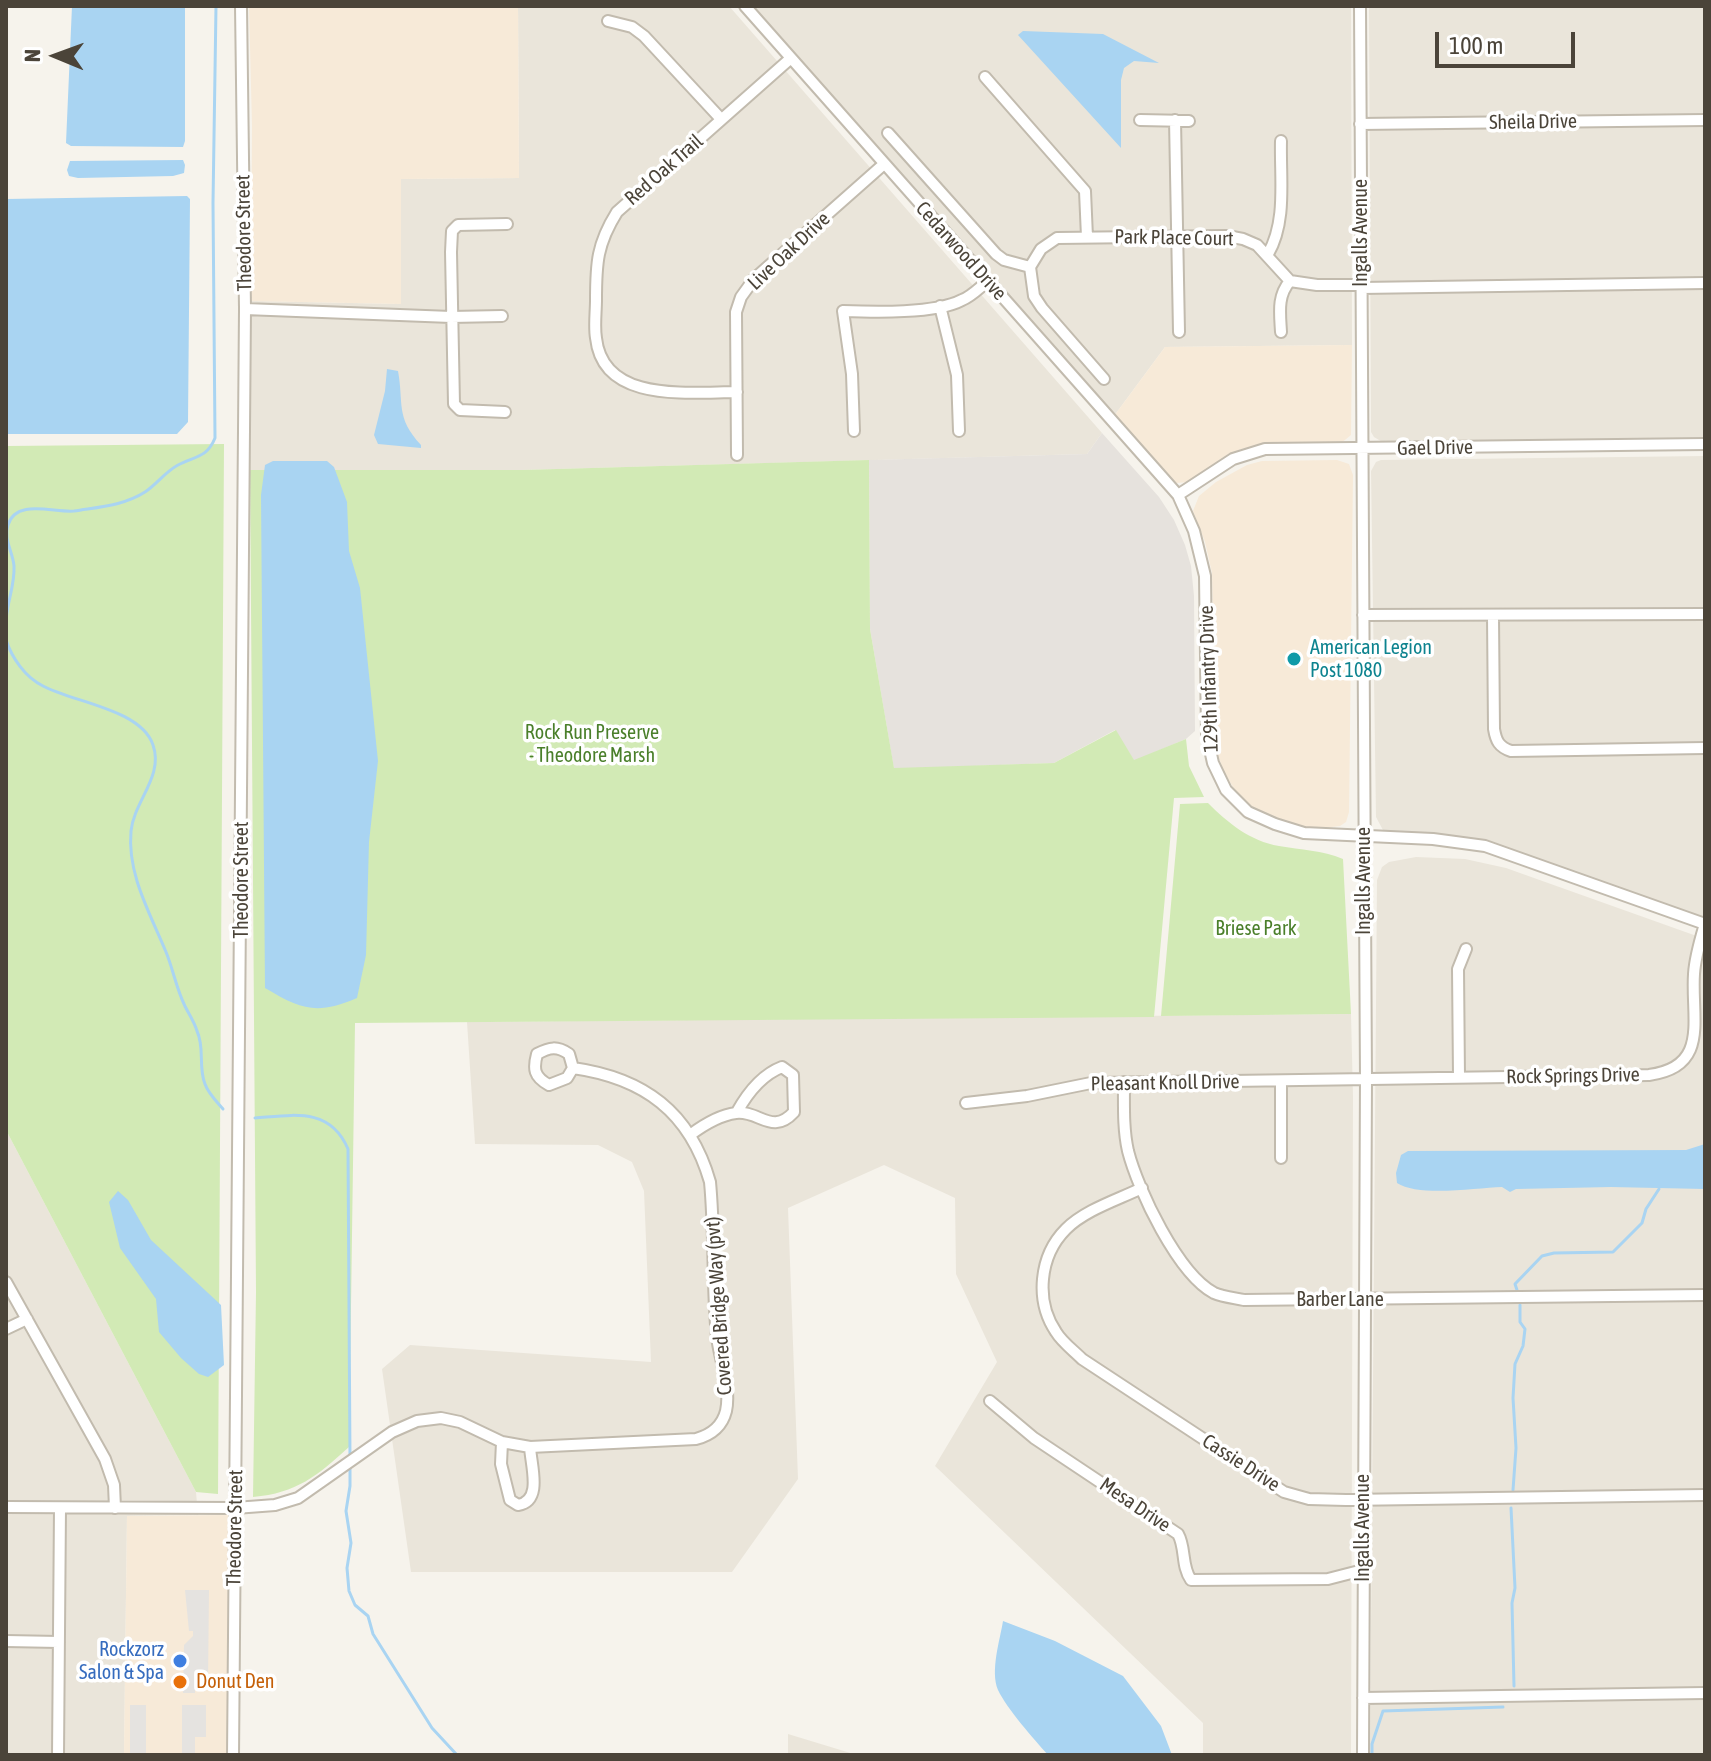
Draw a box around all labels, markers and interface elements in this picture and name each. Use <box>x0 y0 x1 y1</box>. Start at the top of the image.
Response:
north arrow <box>16 16 96 96</box>
scale bar <box>1439 16 1579 66</box>
text: 100 m <box>1449 32 1503 59</box>
text: N <box>19 49 45 62</box>
street label: Sheila Drive <box>1489 109 1577 135</box>
street label: Red Oak Trail <box>620 129 708 211</box>
street label: Theodore Street <box>231 174 257 292</box>
street label: Ingalls Avenue <box>1349 179 1373 287</box>
street label: Cedarwood Drive <box>911 197 1011 305</box>
street label: Live Oak Drive <box>743 207 835 295</box>
street label: Park Place Court <box>1114 225 1234 251</box>
street label: Gael Drive <box>1397 435 1473 461</box>
street label: 129th Infantry Drive <box>1194 605 1224 753</box>
place label: American Legion Post 1080 <box>1310 636 1432 683</box>
marker: American Legion Post 1080 <box>1285 650 1303 668</box>
park label: Rock Run Preserve - Theodore Marsh <box>525 721 659 768</box>
street label: Theodore Street <box>230 822 254 938</box>
street label: Ingalls Avenue <box>1352 827 1376 935</box>
park label: Briese Park <box>1215 917 1297 941</box>
street label: Rock Springs Drive <box>1506 1063 1640 1089</box>
street label: Pleasant Knoll Drive <box>1090 1070 1240 1096</box>
street label: Covered Bridge Way (pvt) <box>701 1216 737 1396</box>
street label: Barber Lane <box>1296 1288 1384 1312</box>
street label: Cassie Drive <box>1198 1429 1284 1497</box>
street label: Theodore Street <box>222 1469 248 1587</box>
street label: Mesa Drive <box>1095 1473 1175 1537</box>
street label: Ingalls Avenue <box>1351 1474 1375 1582</box>
place label: Rockzorz Salon & Spa <box>79 1638 164 1685</box>
marker: Rockzorz Salon & Spa <box>171 1652 189 1670</box>
place label: Donut Den <box>196 1670 274 1694</box>
marker: Donut Den <box>171 1673 189 1691</box>

